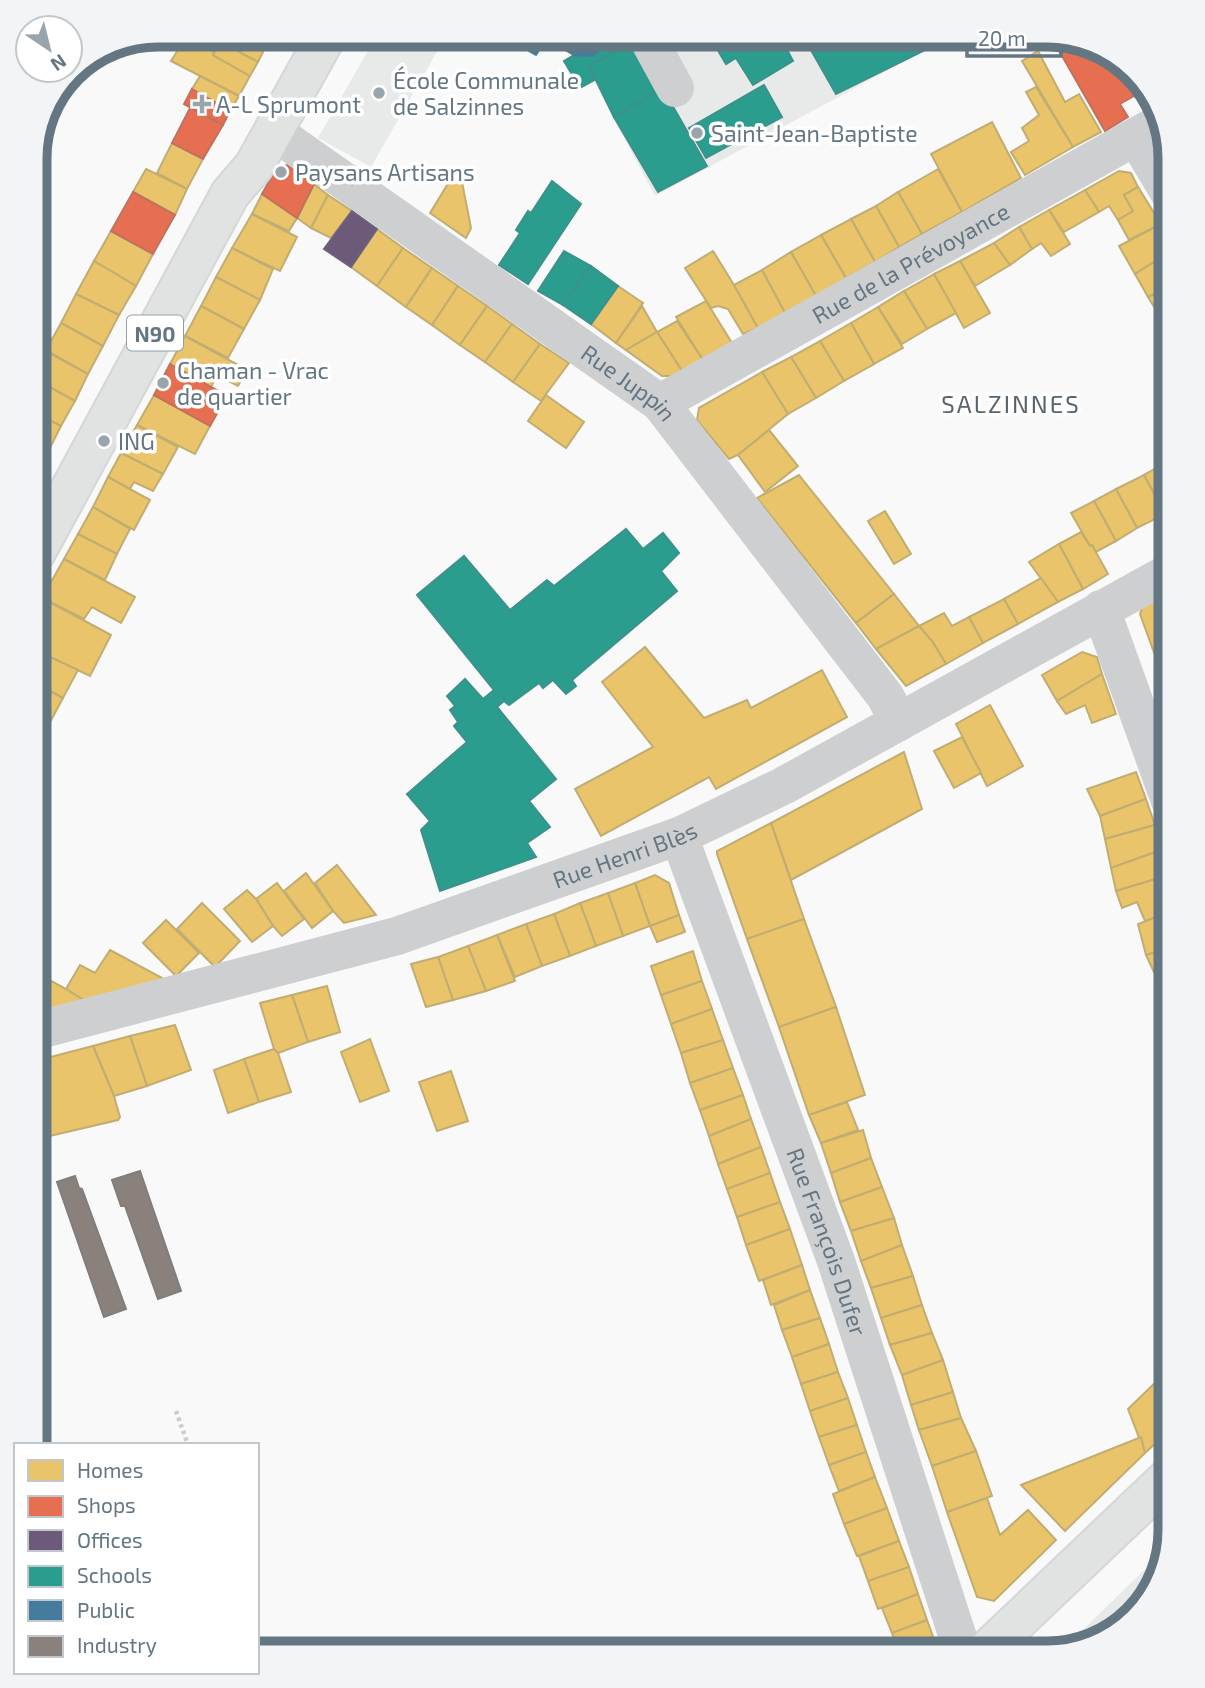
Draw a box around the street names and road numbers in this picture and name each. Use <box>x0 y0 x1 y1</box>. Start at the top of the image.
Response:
street label: Rue de la Prévoyance <box>807 196 1014 329</box>
road number: N90 <box>127 316 183 350</box>
street label: Rue Juppin <box>576 338 682 426</box>
street label: Rue Henri Blès <box>549 816 701 894</box>
street label: Rue François Dufer <box>781 1144 873 1339</box>

